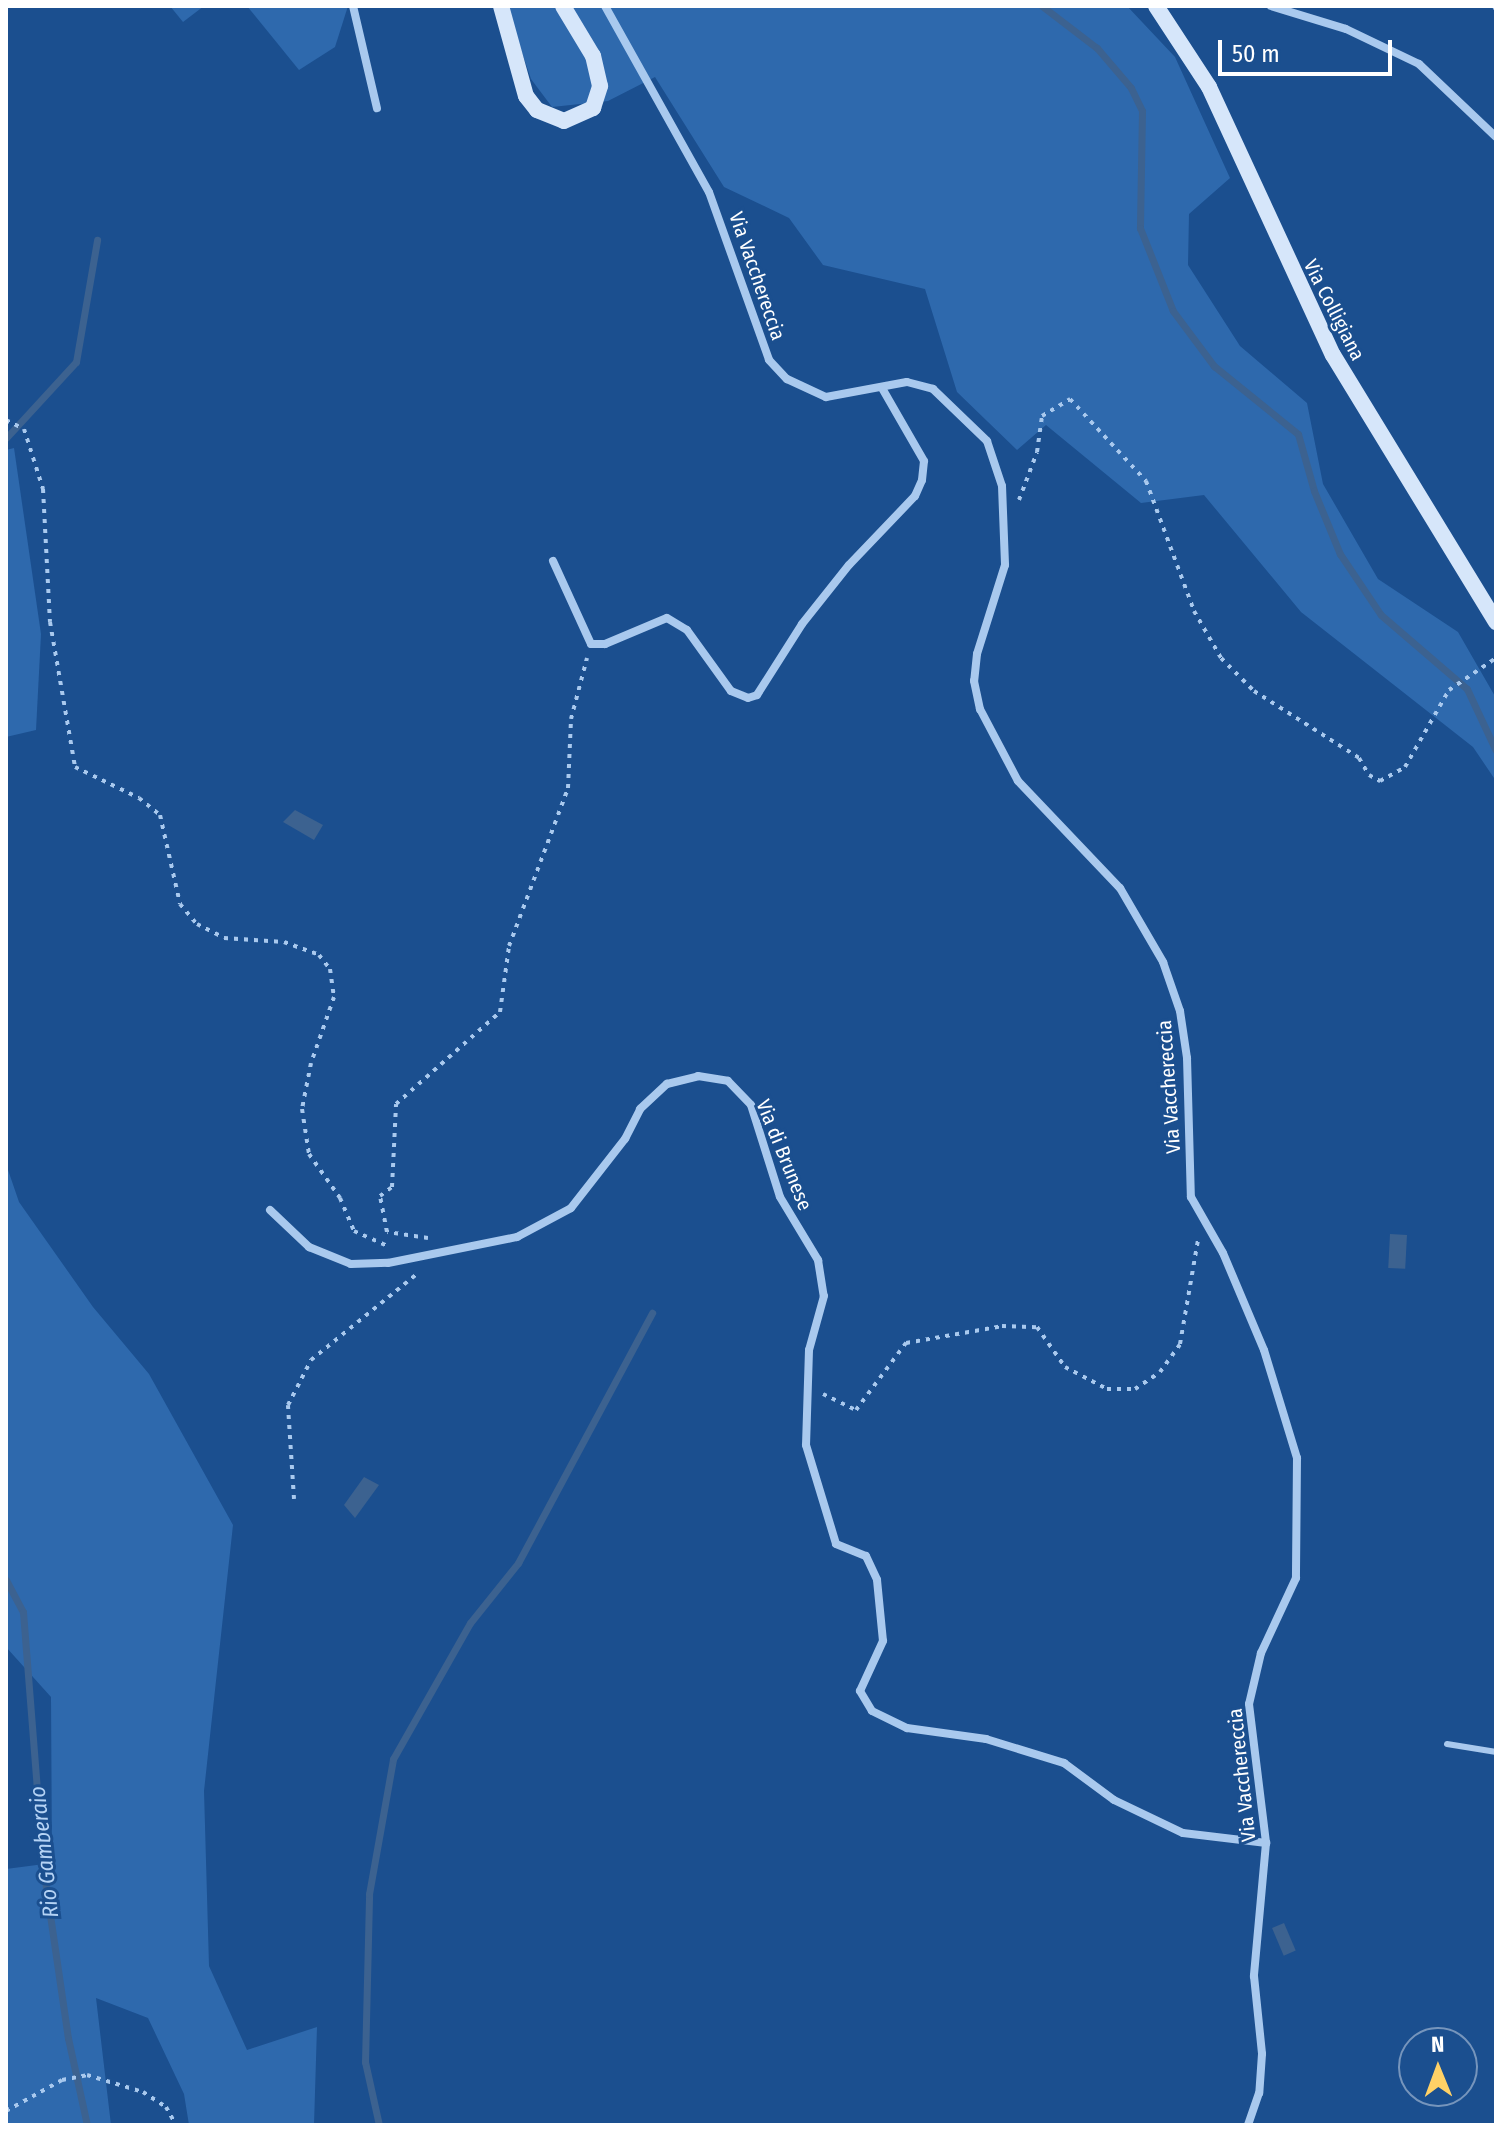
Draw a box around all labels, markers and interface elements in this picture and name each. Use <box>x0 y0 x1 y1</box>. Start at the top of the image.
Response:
scale bar <box>1222 24 1396 74</box>
text: 50 m <box>1232 40 1280 68</box>
street label: Via Vacchereccia <box>724 209 790 343</box>
street label: Via Colligiana <box>1298 255 1370 365</box>
street label: Via Vacchereccia <box>1152 1019 1186 1155</box>
street label: Via di Brunese <box>751 1096 817 1214</box>
street label: Via Vacchereccia <box>1223 1707 1261 1843</box>
water label: Rio Gamberaio <box>24 1785 64 1919</box>
north arrow <box>1398 2027 1478 2107</box>
text: N <box>1431 2031 1444 2058</box>

